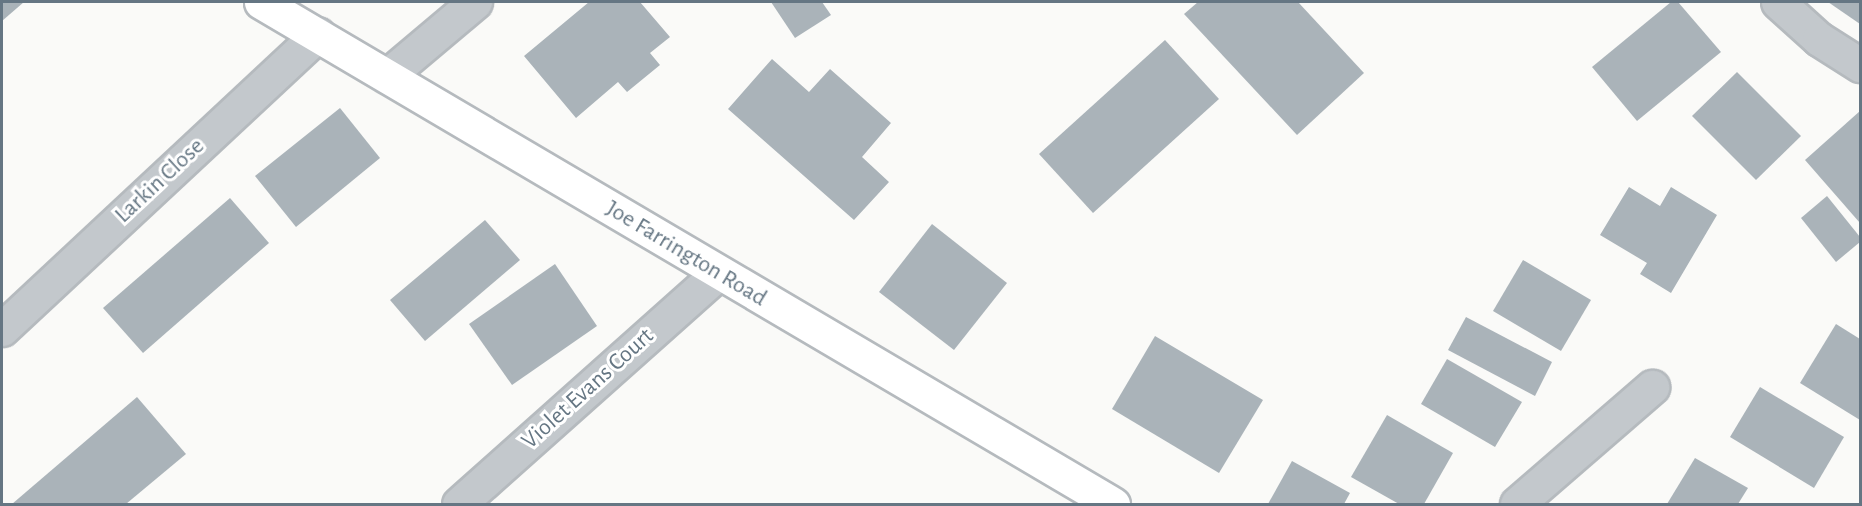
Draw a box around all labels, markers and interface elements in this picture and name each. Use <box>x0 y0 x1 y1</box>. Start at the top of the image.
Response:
street label: Larkin Close <box>109 132 211 230</box>
street label: Joe Farrington Road <box>600 195 772 313</box>
street label: Violet Evans Court <box>516 322 660 456</box>

